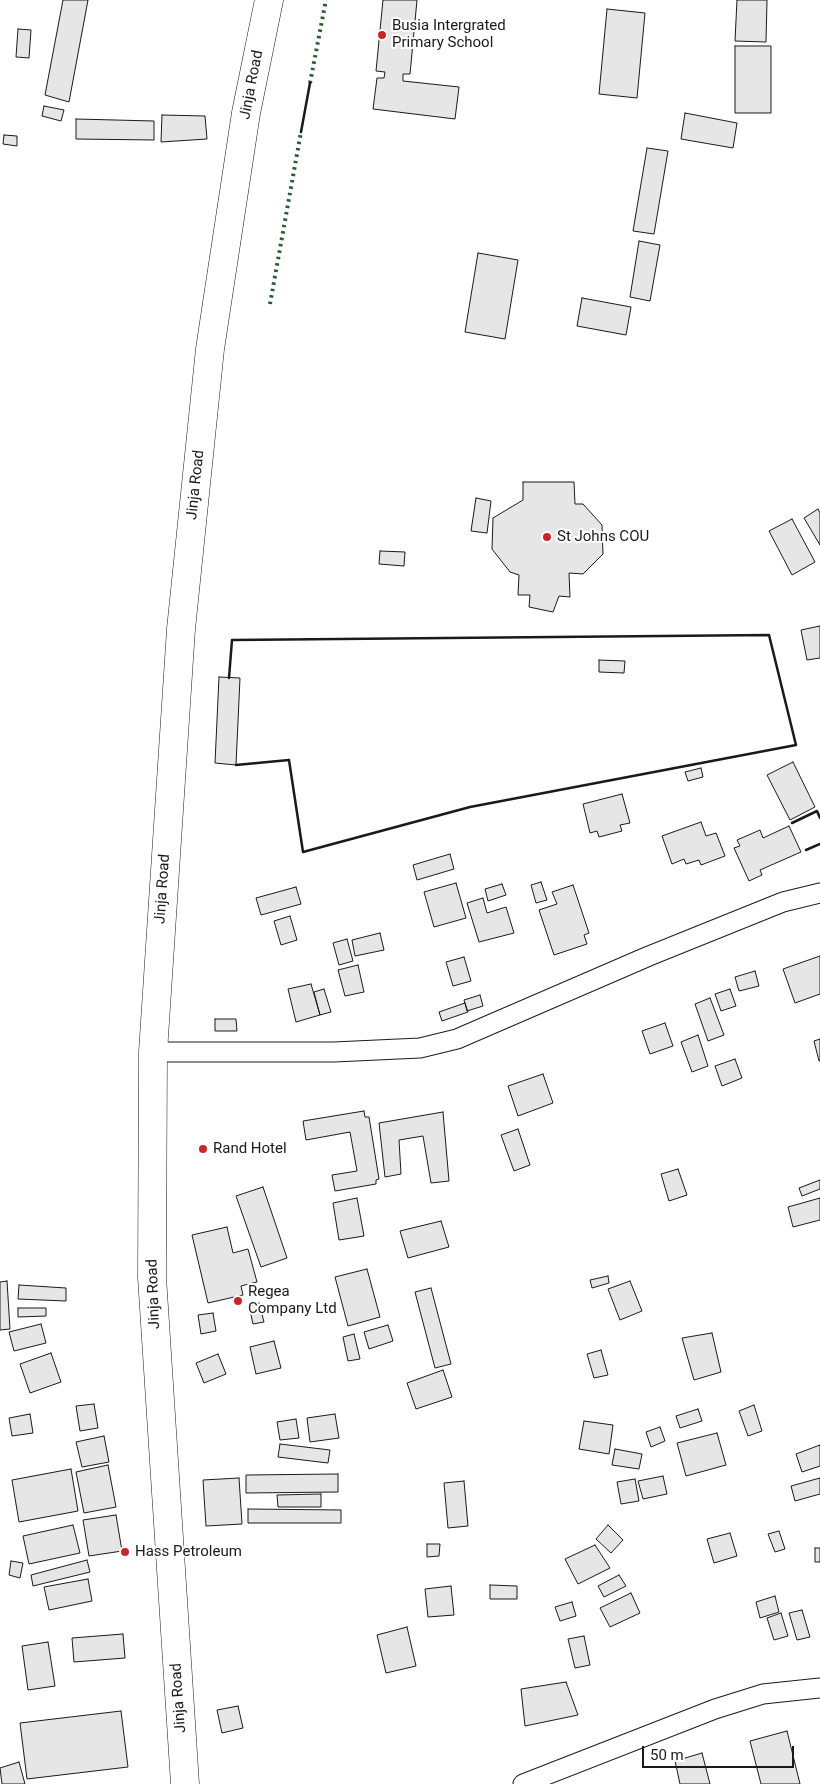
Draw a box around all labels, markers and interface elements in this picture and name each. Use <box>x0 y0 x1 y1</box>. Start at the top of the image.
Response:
place label: Busia Intergrated Primary School <box>392 17 506 52</box>
marker: Busia Intergrated Primary School <box>376 29 388 41</box>
street label: Jinja Road <box>236 49 268 121</box>
street label: Jinja Road <box>183 449 209 521</box>
place label: St Johns COU <box>557 528 649 546</box>
marker: St Johns COU <box>541 531 553 543</box>
street label: Jinja Road <box>152 853 174 925</box>
place label: Rand Hotel <box>213 1140 287 1158</box>
marker: Rand Hotel <box>197 1143 209 1155</box>
street label: Jinja Road <box>144 1259 164 1329</box>
place label: Regea Company Ltd <box>248 1283 337 1318</box>
marker: Regea Company Ltd <box>232 1295 244 1307</box>
place label: Hass Petroleum <box>135 1543 242 1561</box>
marker: Hass Petroleum <box>119 1546 131 1558</box>
street label: Jinja Road <box>168 1662 190 1734</box>
scale bar <box>645 1736 798 1768</box>
text: 50 m <box>650 1746 684 1764</box>

